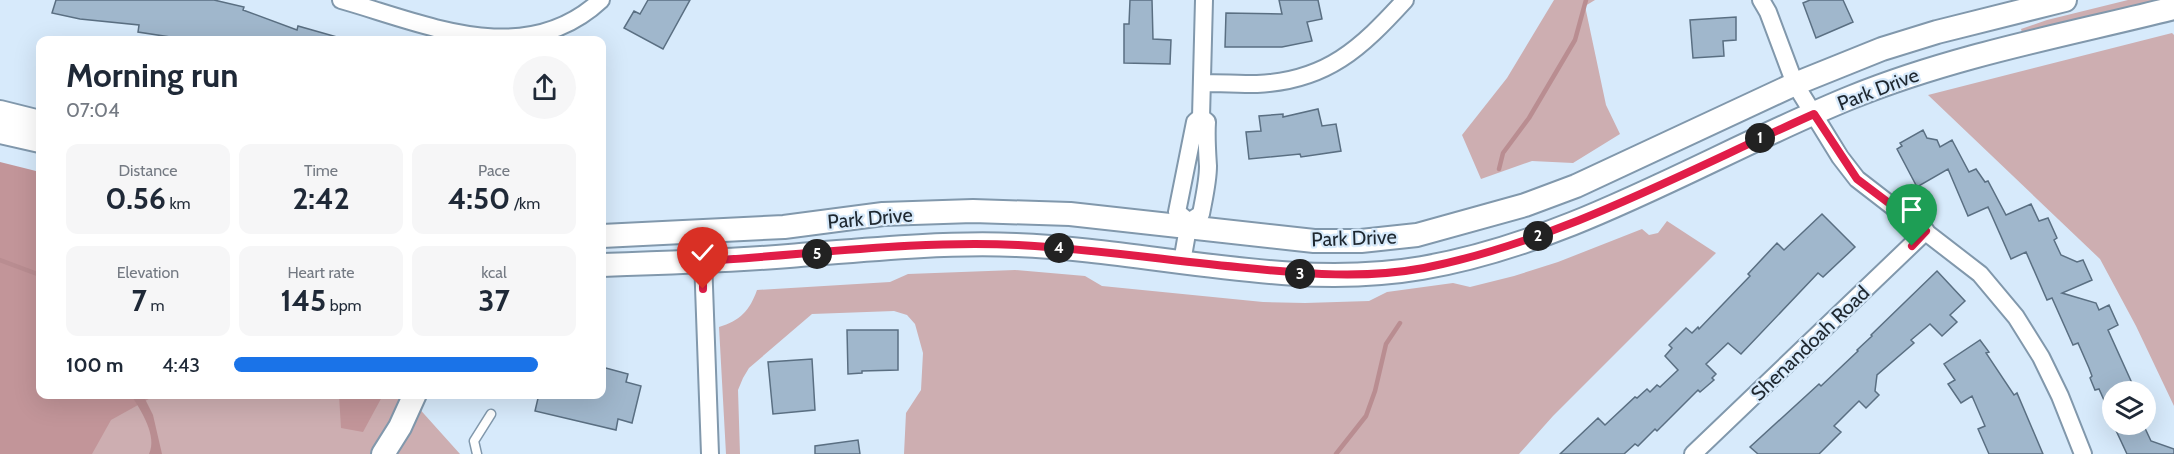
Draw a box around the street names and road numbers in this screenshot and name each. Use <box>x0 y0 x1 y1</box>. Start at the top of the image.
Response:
street label: Park Drive <box>1834 62 1922 116</box>
street label: Park Drive <box>826 202 914 234</box>
street label: Park Drive <box>1311 225 1397 251</box>
street label: Shenandoah Road <box>1746 281 1874 405</box>

